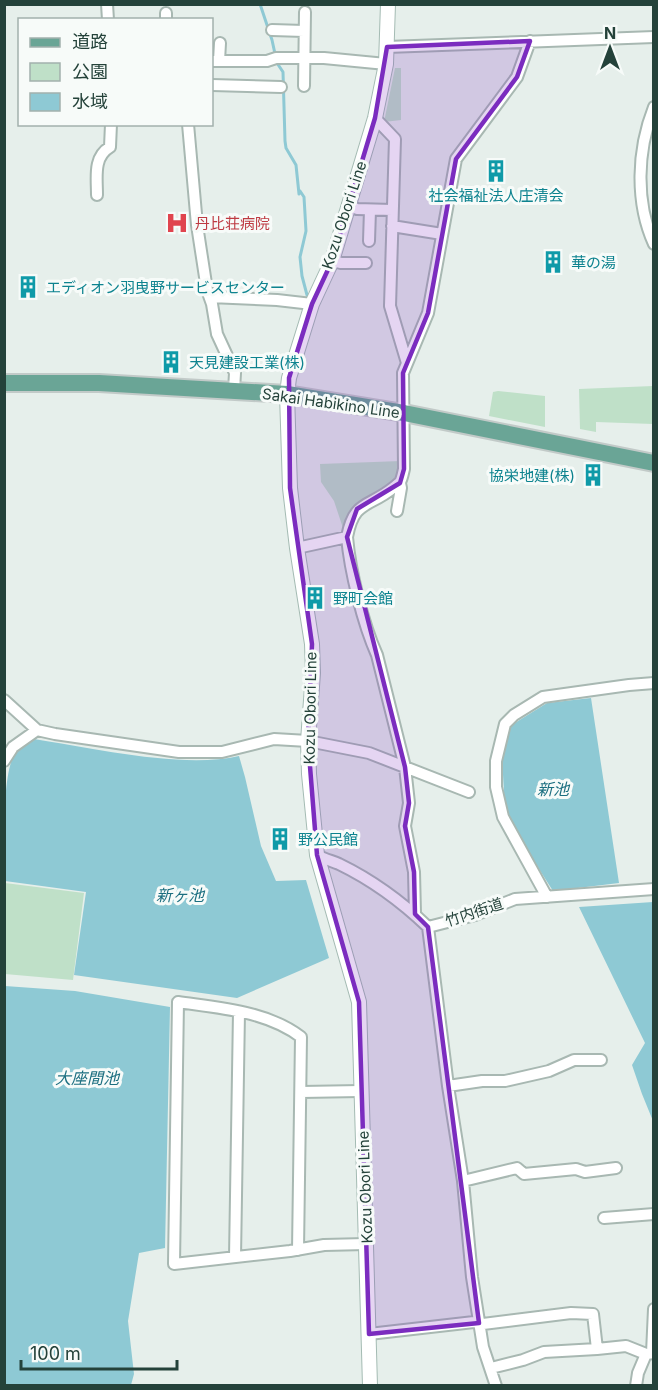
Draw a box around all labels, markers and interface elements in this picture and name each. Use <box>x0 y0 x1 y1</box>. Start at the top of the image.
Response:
legend <box>18 18 213 126</box>
north arrow <box>580 18 640 78</box>
text: N <box>604 23 616 43</box>
text: 道路 <box>72 31 108 52</box>
text: 公園 <box>72 61 108 82</box>
text: 水域 <box>72 91 108 112</box>
street label: Kozu Obori Line <box>318 158 370 272</box>
building icon: 社会福祉法人庄清会 <box>483 158 509 184</box>
place label: 社会福祉法人庄清会 <box>428 186 564 205</box>
hospital icon: 丹比荘病院 <box>164 210 190 236</box>
place label: 丹比荘病院 <box>195 214 270 233</box>
building icon: 華の湯 <box>540 249 566 275</box>
place label: 華の湯 <box>571 253 616 272</box>
building icon: エディオン羽曳野サービスセンター <box>15 274 41 300</box>
place label: エディオン羽曳野サービスセンター <box>46 278 285 297</box>
building icon: 天見建設工業(株) <box>158 349 184 375</box>
place label: 天見建設工業(株) <box>189 353 305 372</box>
street label: Sakai Habikino Line <box>261 384 401 422</box>
building icon: 協栄地建(株) <box>580 462 606 488</box>
place label: 協栄地建(株) <box>489 466 575 485</box>
building icon: 野町会館 <box>302 585 328 611</box>
place label: 野町会館 <box>333 589 393 608</box>
street label: Kozu Obori Line <box>300 651 320 765</box>
water label: 新池 <box>537 779 571 799</box>
building icon: 野公民館 <box>267 826 293 852</box>
place label: 野公民館 <box>298 830 358 849</box>
water label: 新ヶ池 <box>156 885 206 905</box>
street label: 竹内街道 <box>443 894 505 930</box>
water label: 大座間池 <box>55 1068 121 1088</box>
street label: Kozu Obori Line <box>354 1130 376 1244</box>
scale bar <box>21 1333 177 1371</box>
text: 100 m <box>30 1343 81 1364</box>

